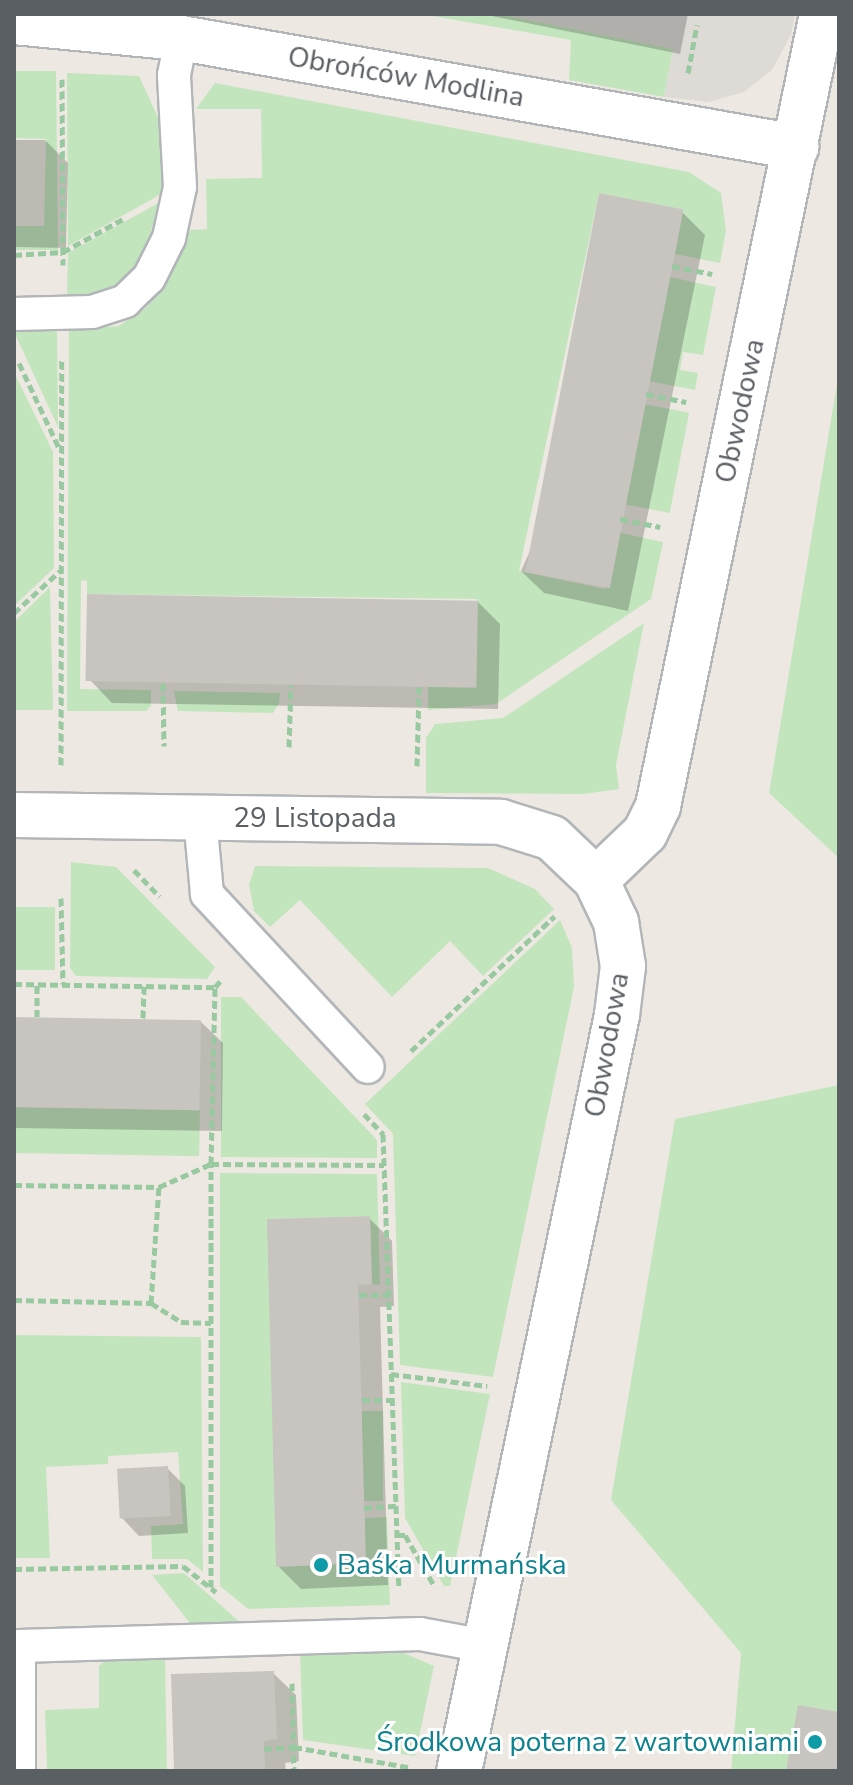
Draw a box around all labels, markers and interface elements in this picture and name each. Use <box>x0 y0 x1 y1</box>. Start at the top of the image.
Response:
street label: Obrońców Modlina <box>285 40 527 114</box>
street label: Obwodowa <box>708 336 772 486</box>
street label: 29 Listopada <box>233 801 397 835</box>
street label: Obwodowa <box>578 970 636 1120</box>
place label: Baśka Murmańska <box>337 1548 567 1582</box>
marker: Baśka Murmańska <box>312 1556 330 1574</box>
place label: Środkowa poterna z wartowniami <box>376 1725 799 1759</box>
marker: Środkowa poterna z wartowniami <box>806 1733 824 1751</box>

